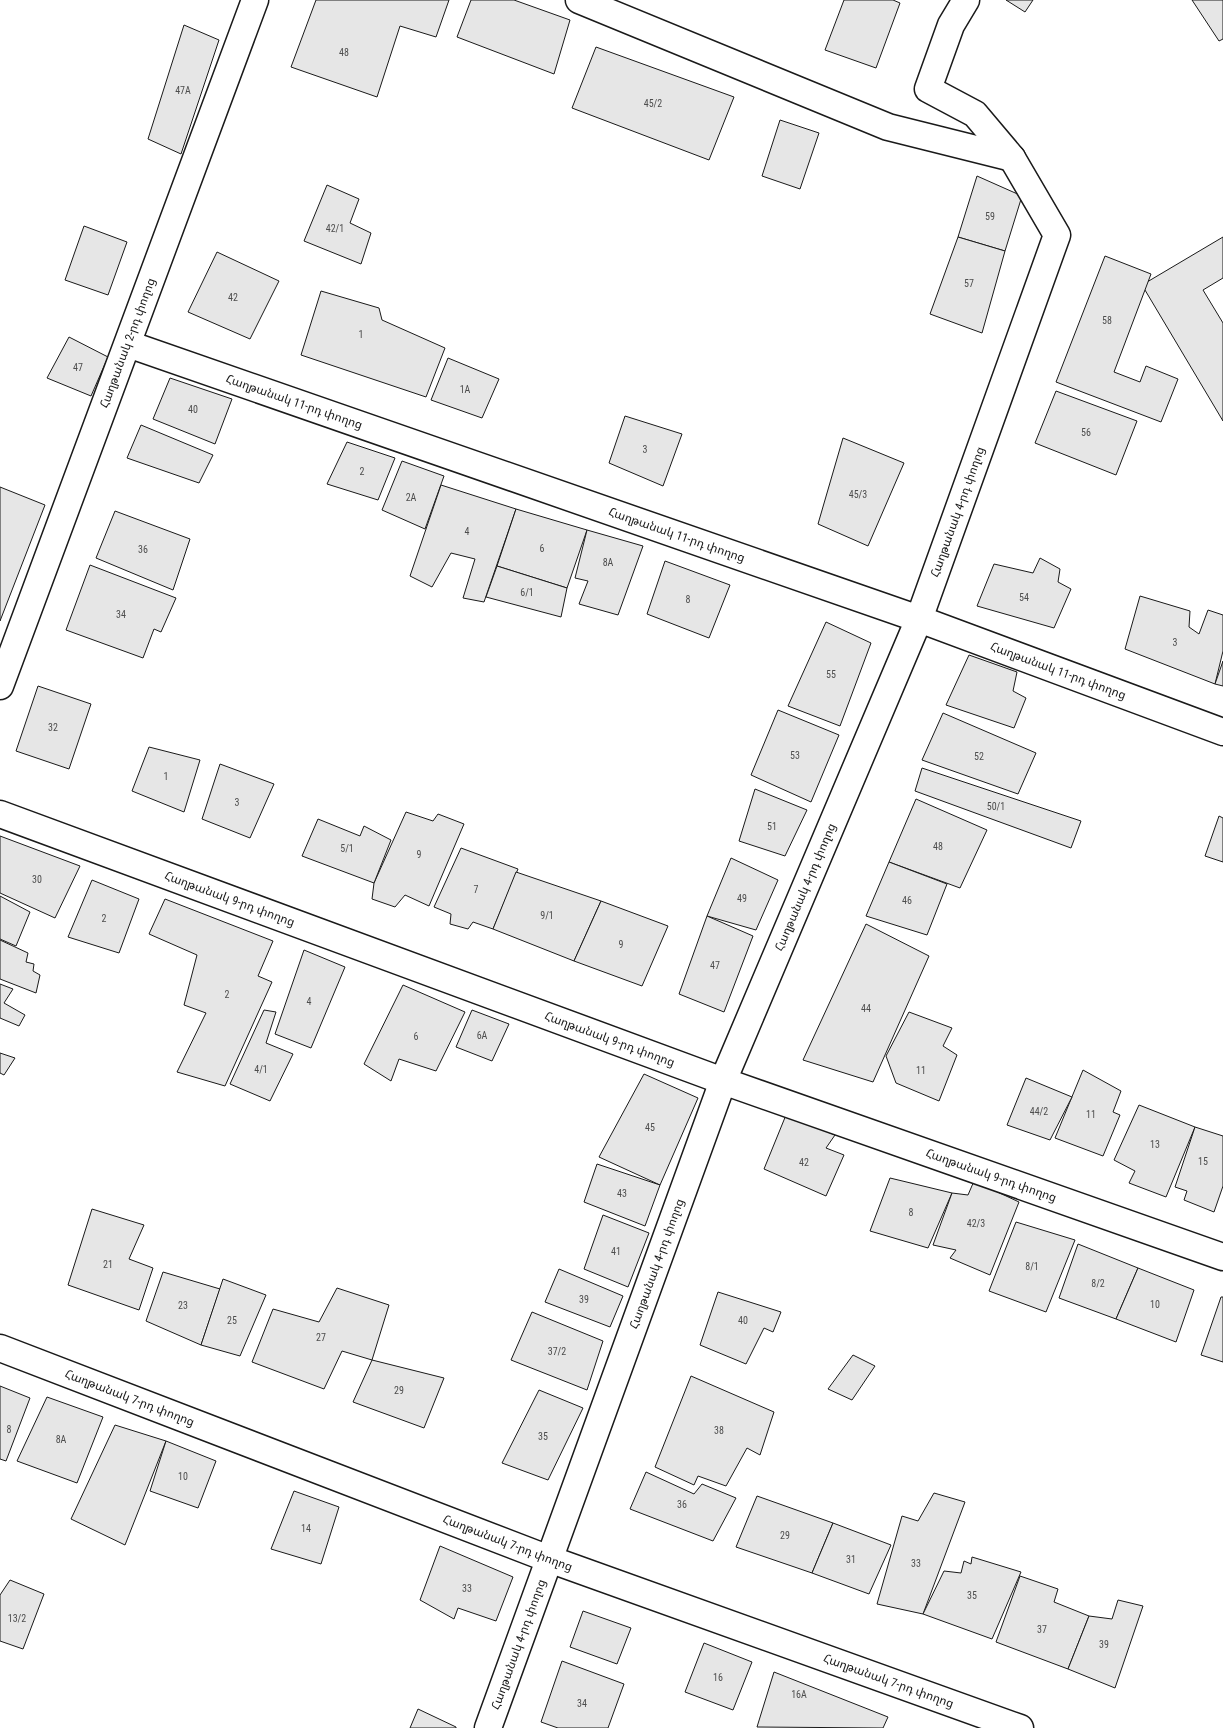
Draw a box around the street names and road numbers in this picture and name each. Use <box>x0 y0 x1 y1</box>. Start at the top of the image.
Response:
street label: Հաղթանակ 2-րդ փողոց <box>97 276 158 410</box>
street label: Հաղթանակ 11-րդ փողոց <box>224 372 364 432</box>
street label: Հաղթանակ 4-րդ փողոց <box>928 445 987 579</box>
street label: Հաղթանակ 11-րդ փողոց <box>607 505 747 565</box>
street label: Հաղթանակ 11-րդ փողոց <box>989 639 1128 702</box>
street label: Հաղթանակ 4-րդ փողոց <box>772 821 839 953</box>
street label: Հաղթանակ 9-րդ փողոց <box>163 868 297 929</box>
street label: Հաղթանակ 9-րդ փողոց <box>543 1009 677 1070</box>
street label: Հաղթանակ 9-րդ փողոց <box>924 1146 1058 1205</box>
street label: Հաղթանակ 4-րդ փողոց <box>627 1197 687 1331</box>
street label: Հաղթանակ 7-րդ փողոց <box>63 1367 196 1429</box>
street label: Հաղթանակ 7-րդ փողոց <box>441 1512 575 1574</box>
street label: Հաղթանակ 4-րդ փողոց <box>488 1577 548 1711</box>
street label: Հաղթանակ 7-րդ փողոց <box>822 1651 956 1711</box>

